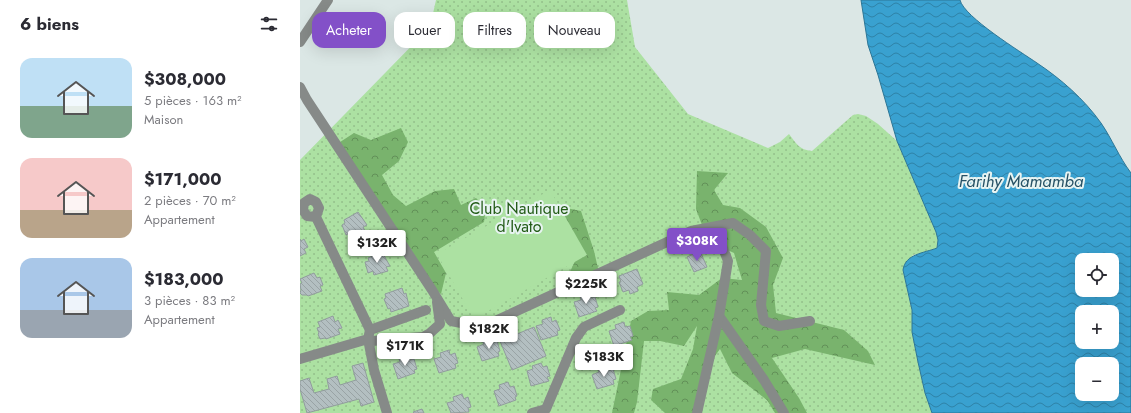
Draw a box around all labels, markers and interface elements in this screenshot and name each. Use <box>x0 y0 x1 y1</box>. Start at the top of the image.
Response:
text: 6 biens <box>20 12 79 36</box>
chip: Acheter <box>312 12 386 48</box>
chip: Louer <box>394 12 455 48</box>
chip: Filtres <box>463 12 526 48</box>
chip: Nouveau <box>534 12 615 48</box>
icon: filters <box>258 13 280 35</box>
text: $308,000 <box>144 67 226 91</box>
icon: home <box>52 74 100 122</box>
text: 5 pièces · 163 m² <box>144 91 242 110</box>
text: Maison <box>144 110 183 129</box>
text: $171,000 <box>144 167 221 191</box>
water label: Farihy Mamamba <box>959 169 1084 193</box>
icon: home <box>52 174 100 222</box>
text: 2 pièces · 70 m² <box>144 191 236 210</box>
park label: Club Nautique d'Ivato <box>469 197 569 238</box>
text: Appartement <box>144 210 215 229</box>
pin: $308K <box>669 228 725 262</box>
pin: $132K <box>349 230 405 264</box>
text: $308K <box>676 231 718 250</box>
text: $132K <box>357 233 397 252</box>
map controls <box>1075 253 1119 401</box>
button: locate <box>1075 253 1119 297</box>
text: $183,000 <box>144 267 223 291</box>
pin: $225K <box>558 271 614 305</box>
icon: home <box>52 274 100 322</box>
text: $225K <box>565 274 607 293</box>
text: 3 pièces · 83 m² <box>144 291 235 310</box>
button: + <box>1075 305 1119 349</box>
text: Appartement <box>144 310 215 329</box>
pin: $182K <box>461 316 517 350</box>
text: $182K <box>469 319 509 338</box>
pin: $171K <box>377 333 433 367</box>
text: $171K <box>386 336 424 355</box>
pin: $183K <box>576 344 632 378</box>
text: $183K <box>584 347 624 366</box>
button: − <box>1075 357 1119 401</box>

